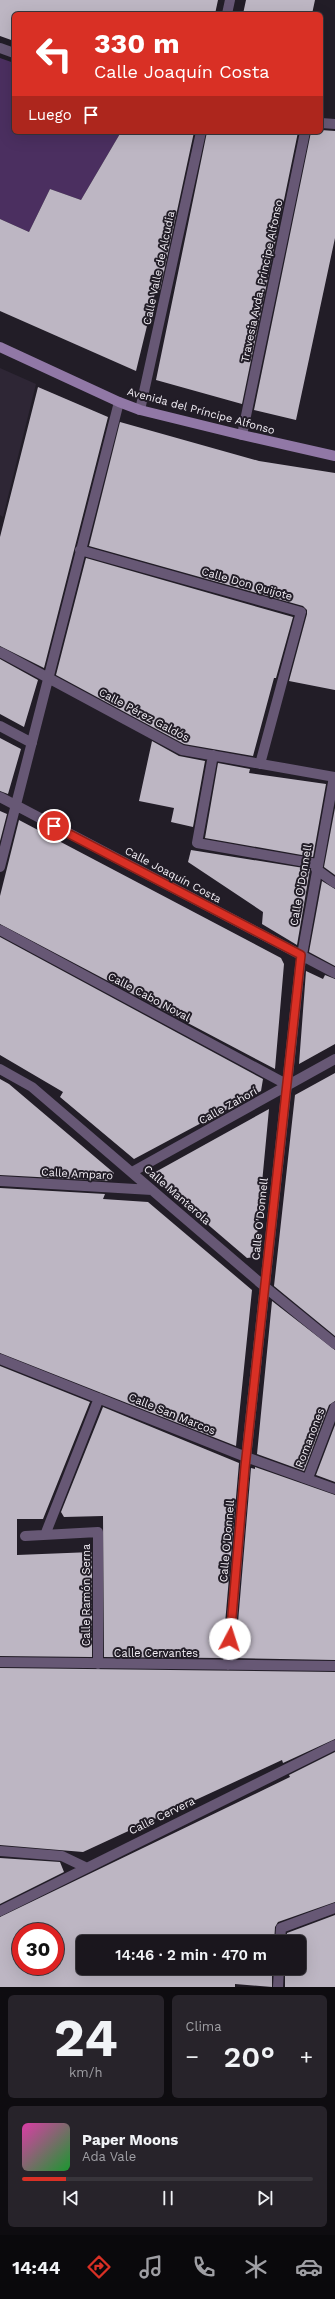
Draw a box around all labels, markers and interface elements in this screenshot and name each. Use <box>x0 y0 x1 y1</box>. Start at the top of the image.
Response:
text: 330 m <box>94 27 180 60</box>
icon: left <box>28 28 80 80</box>
text: Calle Joaquín Costa <box>94 61 270 82</box>
icon: arrive <box>80 104 102 126</box>
text: Luego <box>28 106 72 124</box>
street label: Travesia Avda. Principe Alfonso <box>238 198 286 364</box>
street label: Calle Valle de Alcudia <box>141 210 177 326</box>
street label: Avenida del Príncipe Alfonso <box>126 385 276 437</box>
street label: Calle Don Quijote <box>200 565 294 603</box>
street label: Calle Pérez Galdós <box>96 686 192 744</box>
pin <box>37 809 71 843</box>
icon: arrive <box>43 815 65 837</box>
street label: Calle O'Donnell <box>287 843 315 927</box>
street label: Calle Joaquín Costa <box>123 844 223 906</box>
street label: Calle Cabo Noval <box>106 970 193 1024</box>
street label: Calle Zahorí <box>197 1085 259 1127</box>
street label: Calle Manterola <box>141 1162 213 1228</box>
street label: Calle Amparo <box>41 1166 113 1182</box>
street label: Calle O'Donnell <box>249 1177 271 1261</box>
street label: Calle San Marcos <box>127 1391 218 1437</box>
street label: Romanones <box>293 1406 327 1470</box>
street label: Calle O'Donnell <box>217 1499 237 1583</box>
street label: Calle Ramón Serna <box>80 1544 93 1646</box>
position arrow <box>209 1618 251 1660</box>
street label: Calle Cervantes <box>114 1647 198 1660</box>
street label: Calle Cervera <box>127 1794 197 1838</box>
speed limit sign: 30 <box>12 1923 64 1975</box>
text: 14:46 · 2 min · 470 m <box>115 1946 267 1964</box>
text: 24 <box>54 2008 118 2069</box>
text: Clima <box>186 2019 222 2034</box>
text: 20° <box>224 2039 275 2074</box>
text: − <box>186 2044 199 2069</box>
text: + <box>300 2044 313 2069</box>
text: km/h <box>69 2065 103 2080</box>
text: Paper Moons <box>82 2131 178 2149</box>
text: Ada Vale <box>82 2149 136 2164</box>
icon: previous <box>60 2187 82 2209</box>
icon: pause <box>157 2187 179 2209</box>
icon: next <box>254 2187 276 2209</box>
icon: directions <box>85 2253 113 2281</box>
icon: music <box>137 2253 165 2281</box>
icon: phone <box>190 2253 218 2281</box>
icon: climate <box>242 2253 270 2281</box>
icon: car <box>295 2253 323 2281</box>
text: 14:44 <box>12 2257 60 2278</box>

